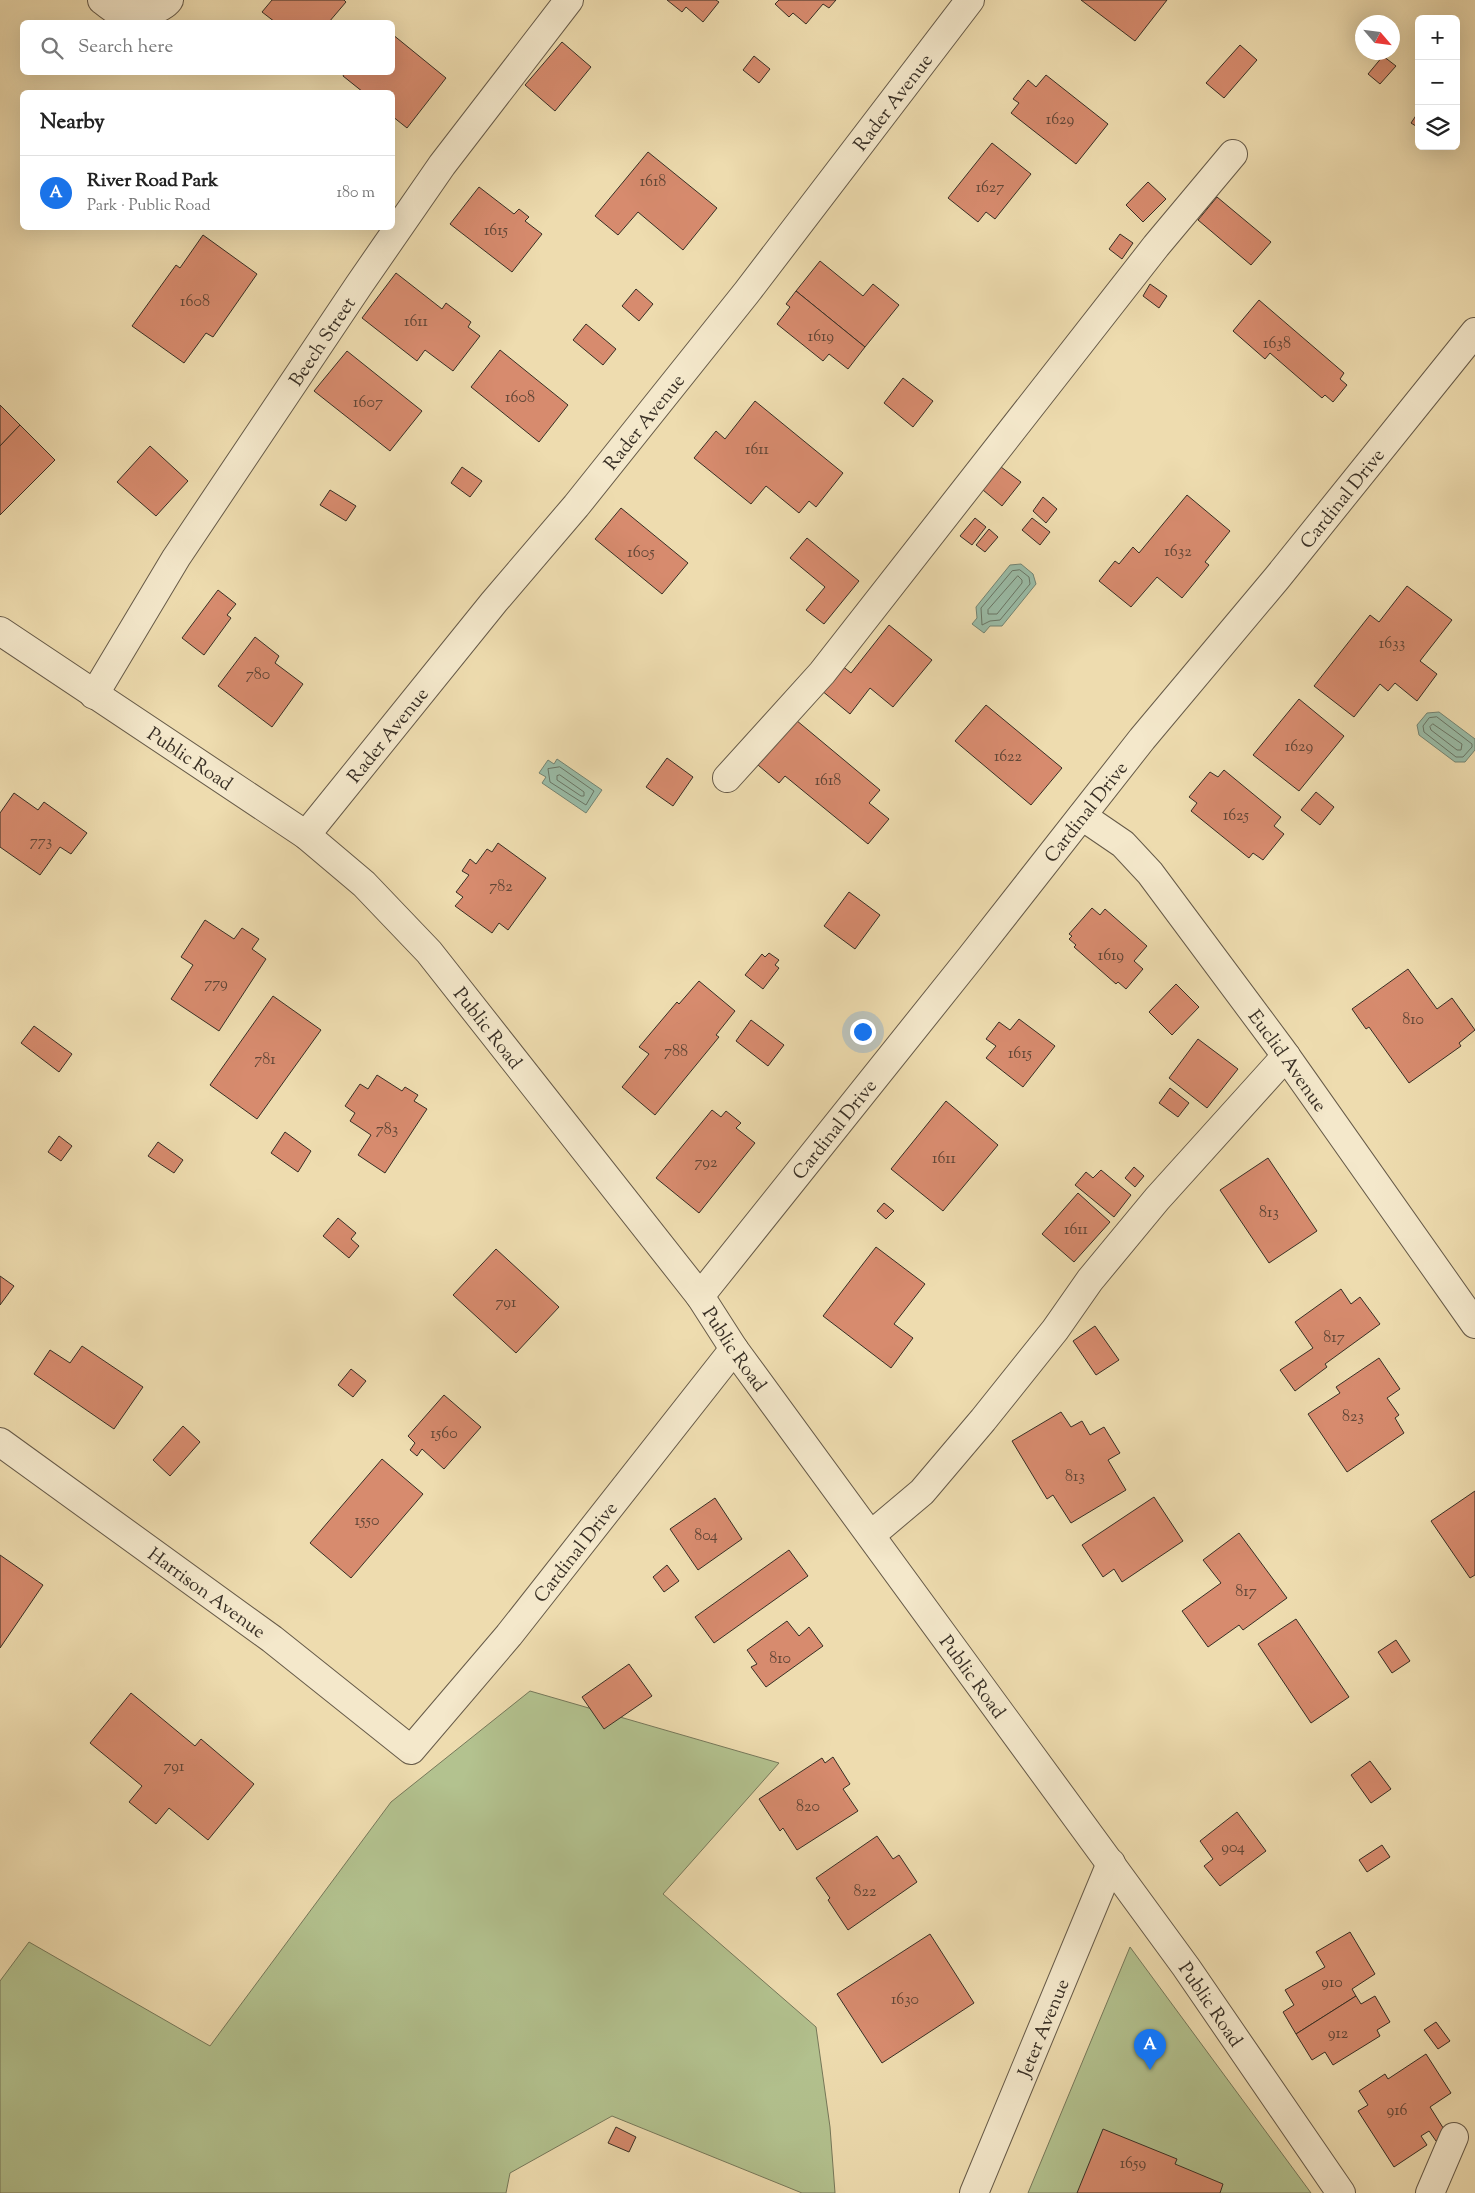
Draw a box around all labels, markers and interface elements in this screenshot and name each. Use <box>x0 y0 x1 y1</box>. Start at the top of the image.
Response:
north arrow <box>1355 15 1400 60</box>
map controls <box>1415 15 1460 150</box>
button: + <box>1415 15 1460 60</box>
search box <box>20 20 395 75</box>
icon: search <box>38 34 66 62</box>
text: Search here <box>78 34 173 61</box>
street label: Rader Avenue <box>848 49 940 158</box>
button: − <box>1415 60 1460 105</box>
button: layers <box>1415 105 1460 150</box>
text: Nearby <box>40 108 105 138</box>
house number: 1629 <box>1046 109 1074 132</box>
text: River Road Park <box>87 168 218 195</box>
house number: 1618 <box>640 171 666 194</box>
house number: 1627 <box>976 177 1004 200</box>
text: A <box>50 182 63 205</box>
text: 180 m <box>336 182 375 205</box>
text: Park · Public Road <box>87 195 211 218</box>
house number: 1615 <box>484 220 509 243</box>
house number: 1608 <box>180 291 210 314</box>
street label: Beech Street <box>284 292 364 392</box>
house number: 1611 <box>404 311 429 334</box>
house number: 1619 <box>808 326 834 349</box>
house number: 1638 <box>1263 333 1291 356</box>
street label: Rader Avenue <box>599 369 693 477</box>
house number: 1608 <box>505 387 535 410</box>
house number: 1607 <box>353 392 383 415</box>
house number: 1611 <box>745 439 770 462</box>
street label: Cardinal Drive <box>1295 443 1392 555</box>
house number: 1632 <box>1164 541 1192 564</box>
house number: 1605 <box>627 542 655 565</box>
house number: 1633 <box>1379 633 1405 656</box>
house number: 780 <box>246 664 270 687</box>
street label: Rader Avenue <box>342 682 436 790</box>
street label: Public Road <box>141 722 237 799</box>
house number: 1629 <box>1285 736 1313 759</box>
house number: 1622 <box>994 746 1023 769</box>
street label: Cardinal Drive <box>1039 757 1135 869</box>
house number: 1618 <box>815 770 841 793</box>
house number: 1625 <box>1223 805 1250 828</box>
house number: 773 <box>30 831 52 854</box>
house number: 782 <box>489 876 513 899</box>
house number: 1619 <box>1098 945 1124 968</box>
house number: 779 <box>204 973 228 996</box>
street label: Public Road <box>446 982 528 1076</box>
street label: Euclid Avenue <box>1240 1005 1332 1118</box>
house number: 810 <box>1402 1009 1424 1032</box>
your location <box>850 1019 876 1045</box>
house number: 788 <box>664 1041 688 1064</box>
house number: 1615 <box>1008 1043 1033 1066</box>
house number: 781 <box>254 1049 276 1072</box>
street label: Cardinal Drive <box>787 1074 884 1186</box>
house number: 783 <box>376 1119 398 1142</box>
house number: 1611 <box>932 1148 957 1171</box>
house number: 792 <box>695 1152 718 1175</box>
house number: 813 <box>1259 1202 1279 1225</box>
house number: 1611 <box>1064 1219 1089 1242</box>
house number: 791 <box>496 1292 517 1315</box>
street label: Public Road <box>694 1302 772 1398</box>
house number: 817 <box>1323 1327 1345 1350</box>
house number: 823 <box>1342 1406 1364 1429</box>
house number: 1560 <box>430 1423 458 1446</box>
house number: 813 <box>1065 1466 1085 1489</box>
street label: Cardinal Drive <box>528 1497 625 1609</box>
house number: 1550 <box>355 1510 380 1533</box>
house number: 804 <box>694 1525 718 1548</box>
street label: Harrison Avenue <box>141 1542 271 1646</box>
house number: 817 <box>1235 1581 1257 1604</box>
street label: Public Road <box>932 1630 1011 1725</box>
house number: 810 <box>769 1648 791 1671</box>
house number: 791 <box>164 1756 185 1779</box>
house number: 820 <box>796 1796 820 1819</box>
house number: 904 <box>1221 1837 1245 1860</box>
house number: 822 <box>854 1881 877 1904</box>
street label: Public Road <box>1170 1957 1248 2053</box>
house number: 910 <box>1321 1972 1343 1995</box>
street label: Jeter Avenue <box>1012 1975 1077 2083</box>
house number: 1630 <box>891 1989 919 2012</box>
house number: 912 <box>1328 2023 1349 2046</box>
pin: A <box>1134 2029 1166 2070</box>
house number: 916 <box>1386 2100 1408 2123</box>
house number: 1659 <box>1120 2153 1147 2176</box>

